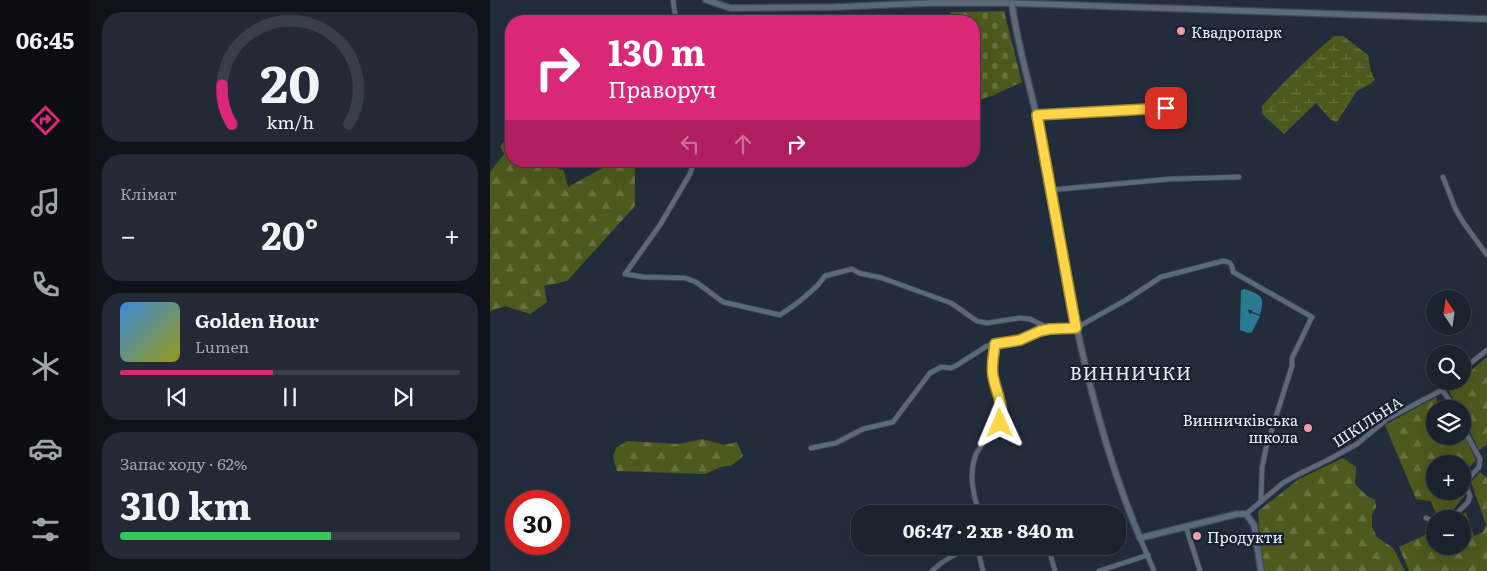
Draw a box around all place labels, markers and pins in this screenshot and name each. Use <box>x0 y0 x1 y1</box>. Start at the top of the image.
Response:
place label: Квадропарк <box>1191 20 1282 43</box>
marker: Квадропарк <box>1175 25 1187 37</box>
pin <box>1145 87 1187 129</box>
place label: Винничківська школа <box>1183 408 1299 448</box>
marker: Винничківська школа <box>1302 422 1314 434</box>
place label: Продукти <box>1207 525 1283 548</box>
marker: Продукти <box>1191 530 1203 542</box>

